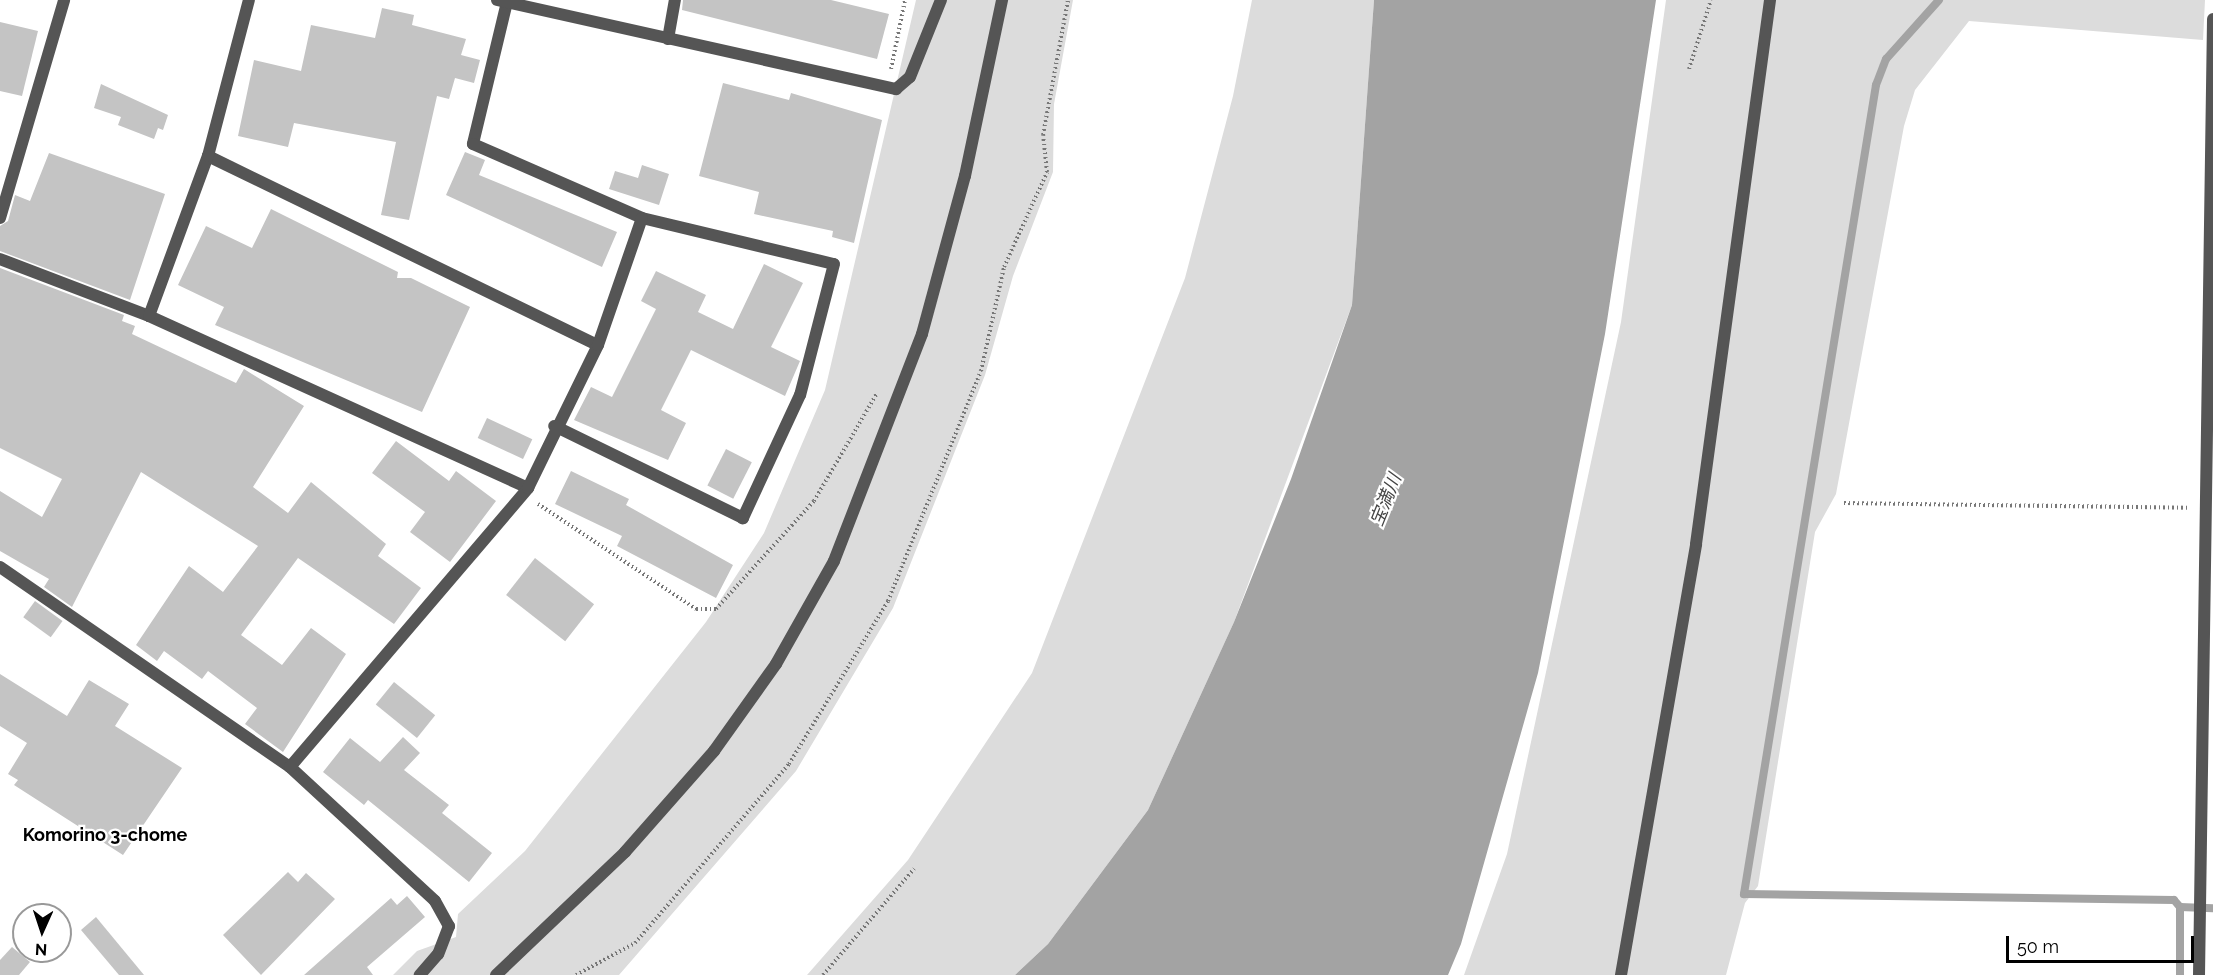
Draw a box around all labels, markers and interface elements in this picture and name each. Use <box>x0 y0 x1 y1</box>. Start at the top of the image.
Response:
water label: 宝満川 <box>1366 471 1406 529</box>
district label: Komorino 3-chome <box>23 824 187 846</box>
north arrow <box>12 903 72 963</box>
scale bar <box>2009 924 2196 962</box>
text: 50 m <box>2017 936 2059 957</box>
text: N <box>35 940 48 959</box>

